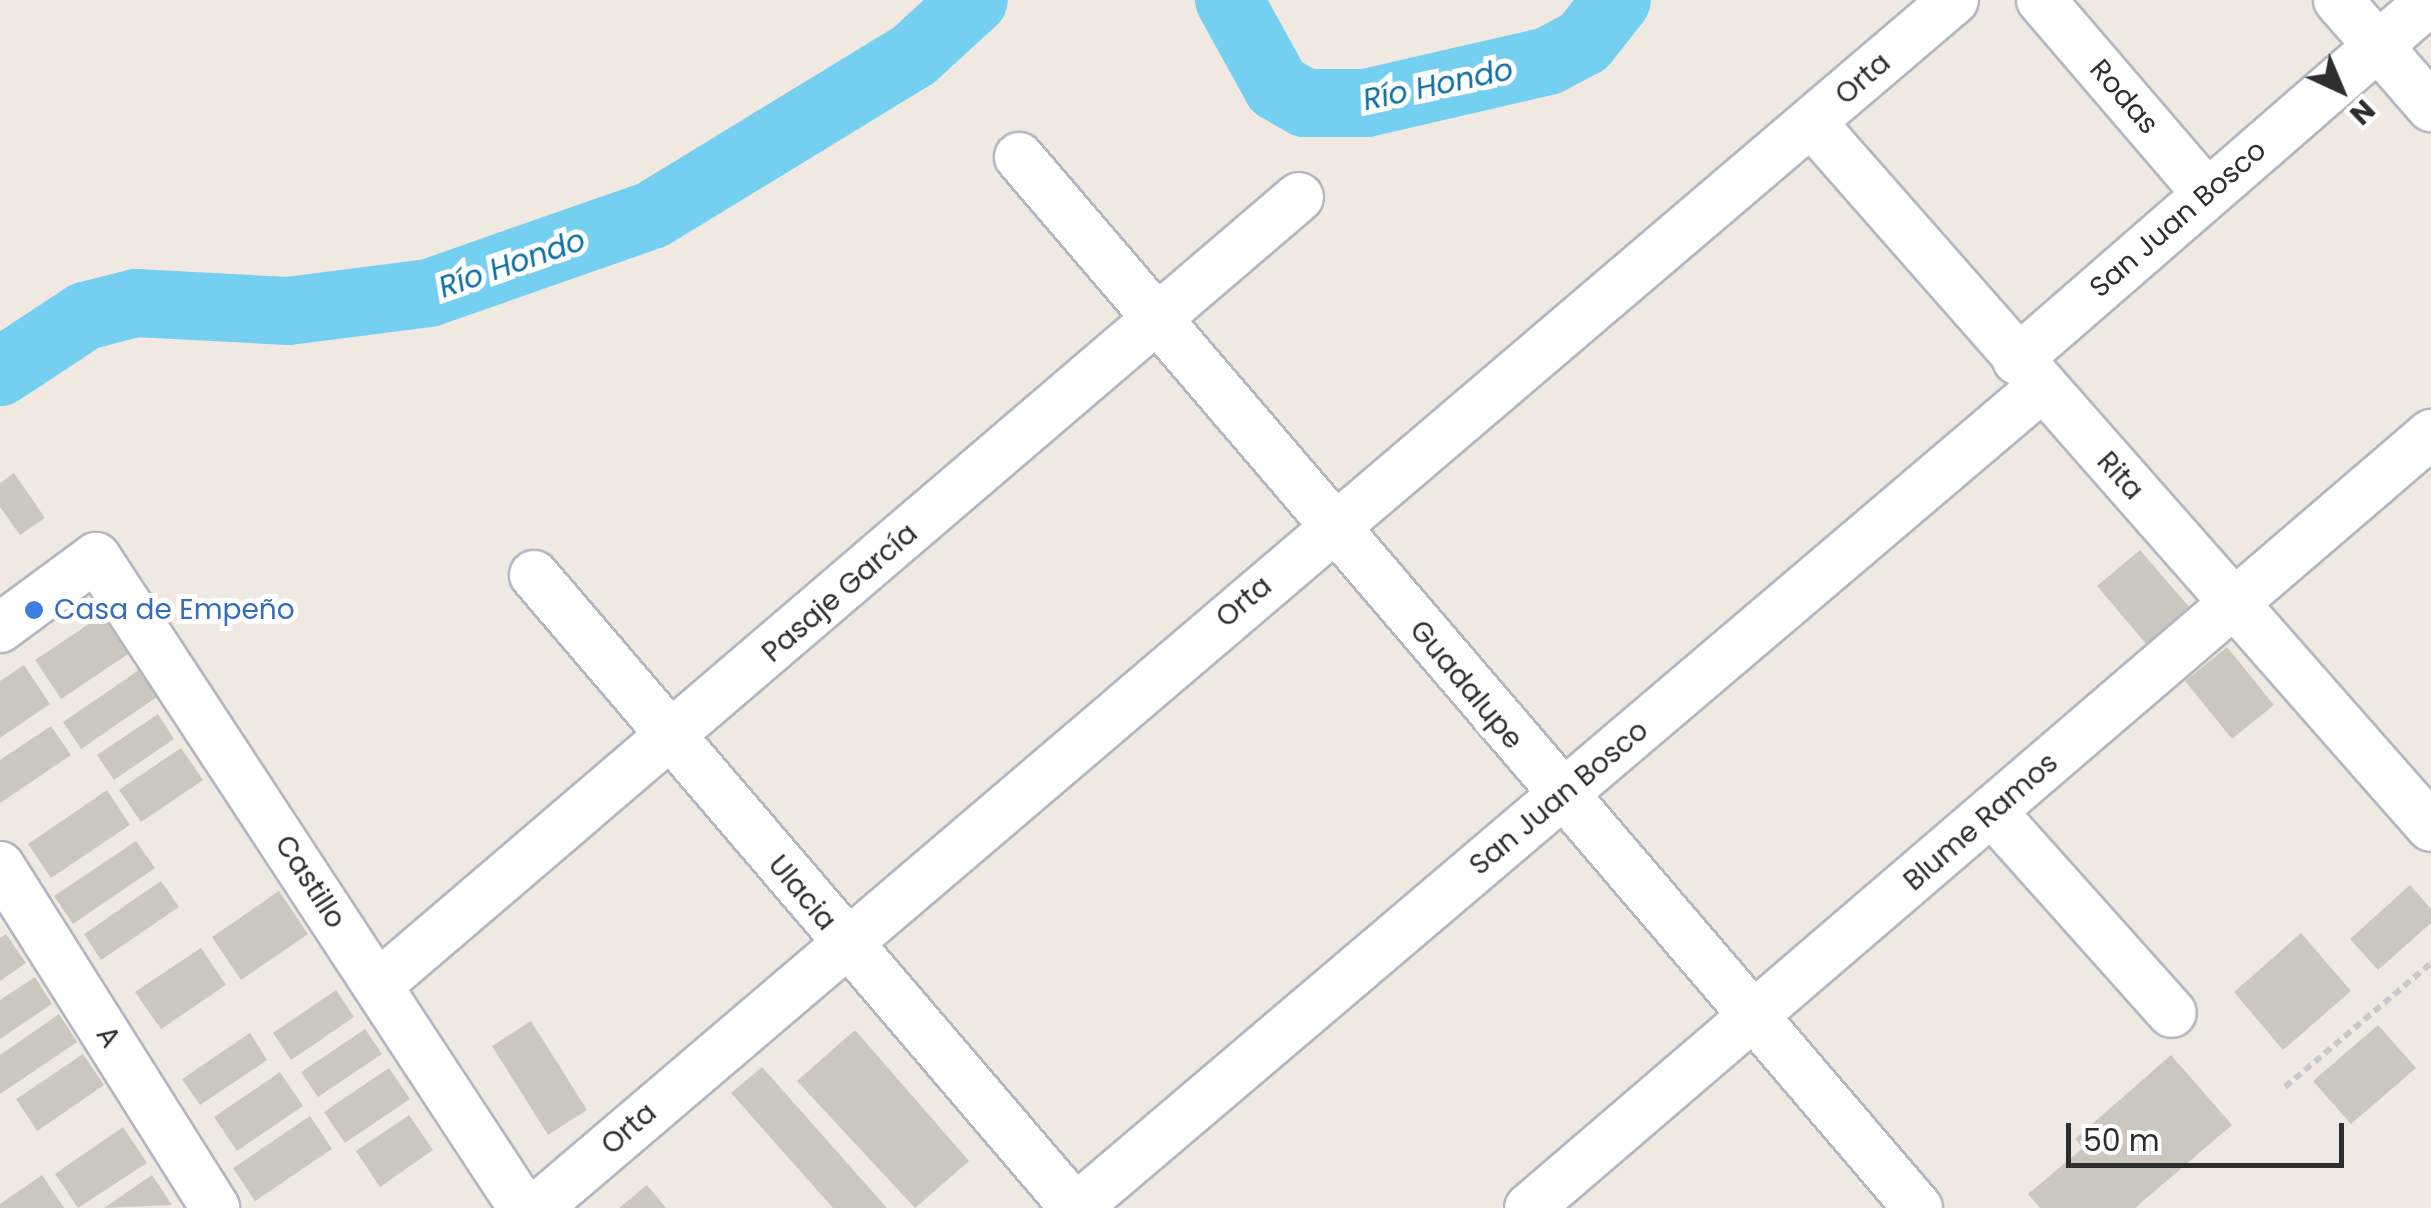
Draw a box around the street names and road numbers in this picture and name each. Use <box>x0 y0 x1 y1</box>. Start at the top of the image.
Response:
street label: Orta <box>1829 46 1897 112</box>
street label: Rodas <box>2083 53 2165 141</box>
street label: San Juan Bosco <box>2083 133 2273 305</box>
street label: Rita <box>2090 445 2150 507</box>
street label: Pasaje García <box>756 517 924 669</box>
street label: Orta <box>1210 569 1278 635</box>
street label: Guadalupe <box>1402 614 1530 756</box>
street label: San Juan Bosco <box>1463 714 1655 882</box>
street label: Blume Ramos <box>1897 746 2065 898</box>
street label: Castillo <box>268 829 352 935</box>
street label: Ulacia <box>761 849 843 937</box>
street label: A <box>89 1020 127 1054</box>
street label: Orta <box>595 1096 663 1162</box>

